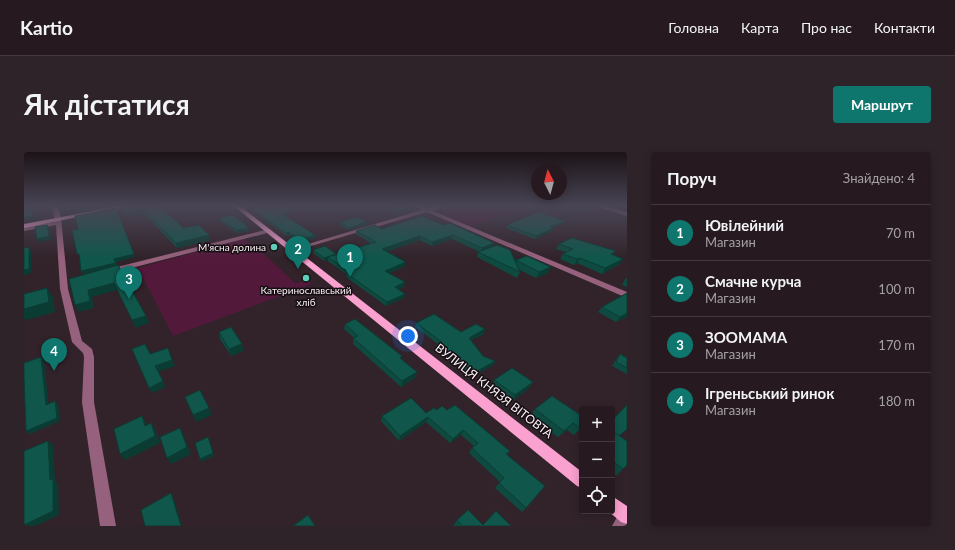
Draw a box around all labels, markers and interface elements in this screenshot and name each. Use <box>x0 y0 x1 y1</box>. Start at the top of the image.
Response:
text: Kartio <box>20 16 73 39</box>
text: Головна <box>668 19 719 36</box>
text: Карта <box>741 19 779 36</box>
text: Про нас <box>801 19 852 36</box>
text: Контакти <box>874 19 935 36</box>
button: Маршрут <box>833 86 931 123</box>
text: Як дістатися <box>24 87 190 121</box>
north arrow <box>531 164 567 200</box>
text: Поруч <box>667 168 717 189</box>
text: Знайдено: 4 <box>843 170 915 186</box>
text: Ювілейний <box>705 216 784 234</box>
text: 1 <box>676 225 684 241</box>
text: 70 m <box>886 225 915 241</box>
text: Магазин <box>705 234 756 250</box>
pin: 2 <box>285 236 311 269</box>
place label: М'ясна долина <box>198 241 266 253</box>
marker: М'ясна долина <box>269 242 279 252</box>
pin: 1 <box>337 244 363 277</box>
pin: 3 <box>116 266 142 299</box>
text: Смачне курча <box>705 272 801 290</box>
marker: Катеринославський хліб <box>301 273 311 283</box>
text: 2 <box>676 281 684 297</box>
text: 100 m <box>878 281 915 297</box>
place label: Катеринославський хліб <box>260 284 352 308</box>
text: Магазин <box>705 290 756 306</box>
your location <box>398 326 418 346</box>
text: ЗООМАМА <box>705 328 787 346</box>
text: 3 <box>676 337 684 353</box>
text: 170 m <box>878 337 915 353</box>
pin: 4 <box>41 338 67 371</box>
street label: ВУЛИЦЯ КНЯЗЯ ВІТОВТА <box>433 340 557 442</box>
text: Магазин <box>705 346 756 362</box>
text: Ігреньський ринок <box>705 384 834 402</box>
text: 4 <box>676 393 684 409</box>
text: 180 m <box>878 393 915 409</box>
text: Магазин <box>705 402 756 418</box>
map controls <box>579 406 615 514</box>
button: + <box>579 406 615 442</box>
button: − <box>579 442 615 478</box>
button: locate <box>579 478 615 514</box>

